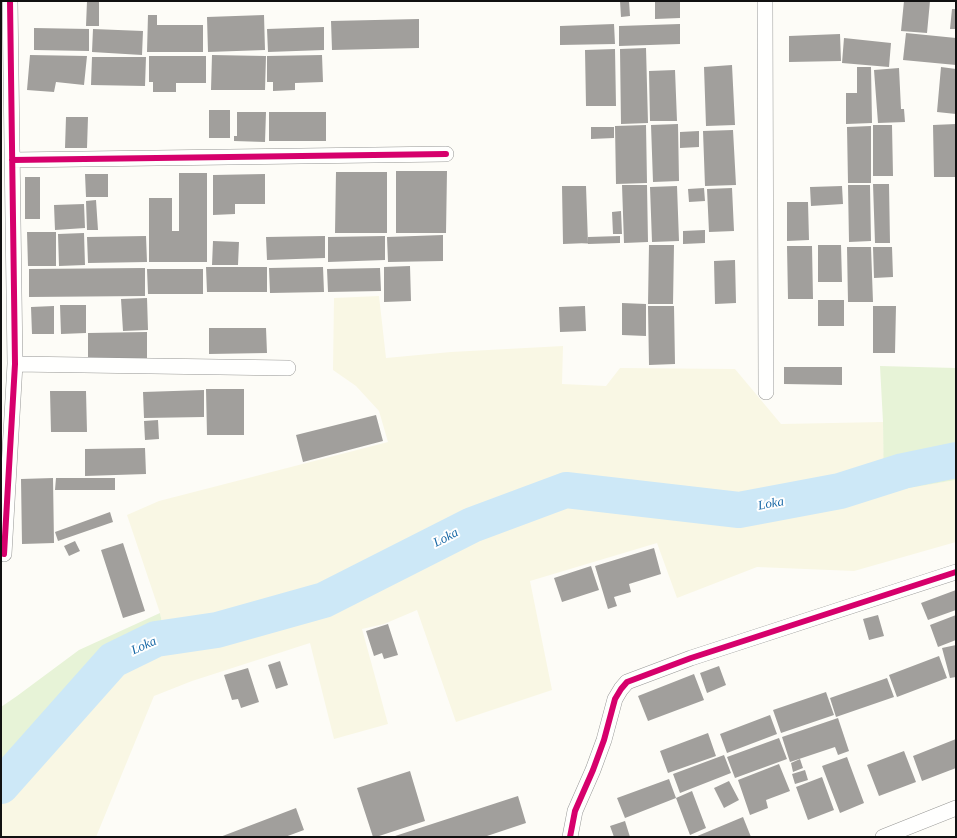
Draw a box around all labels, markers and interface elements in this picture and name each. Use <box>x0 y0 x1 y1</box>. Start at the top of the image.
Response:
water label: Loka <box>757 494 785 514</box>
water label: Loka <box>431 525 461 551</box>
water label: Loka <box>129 634 159 658</box>

